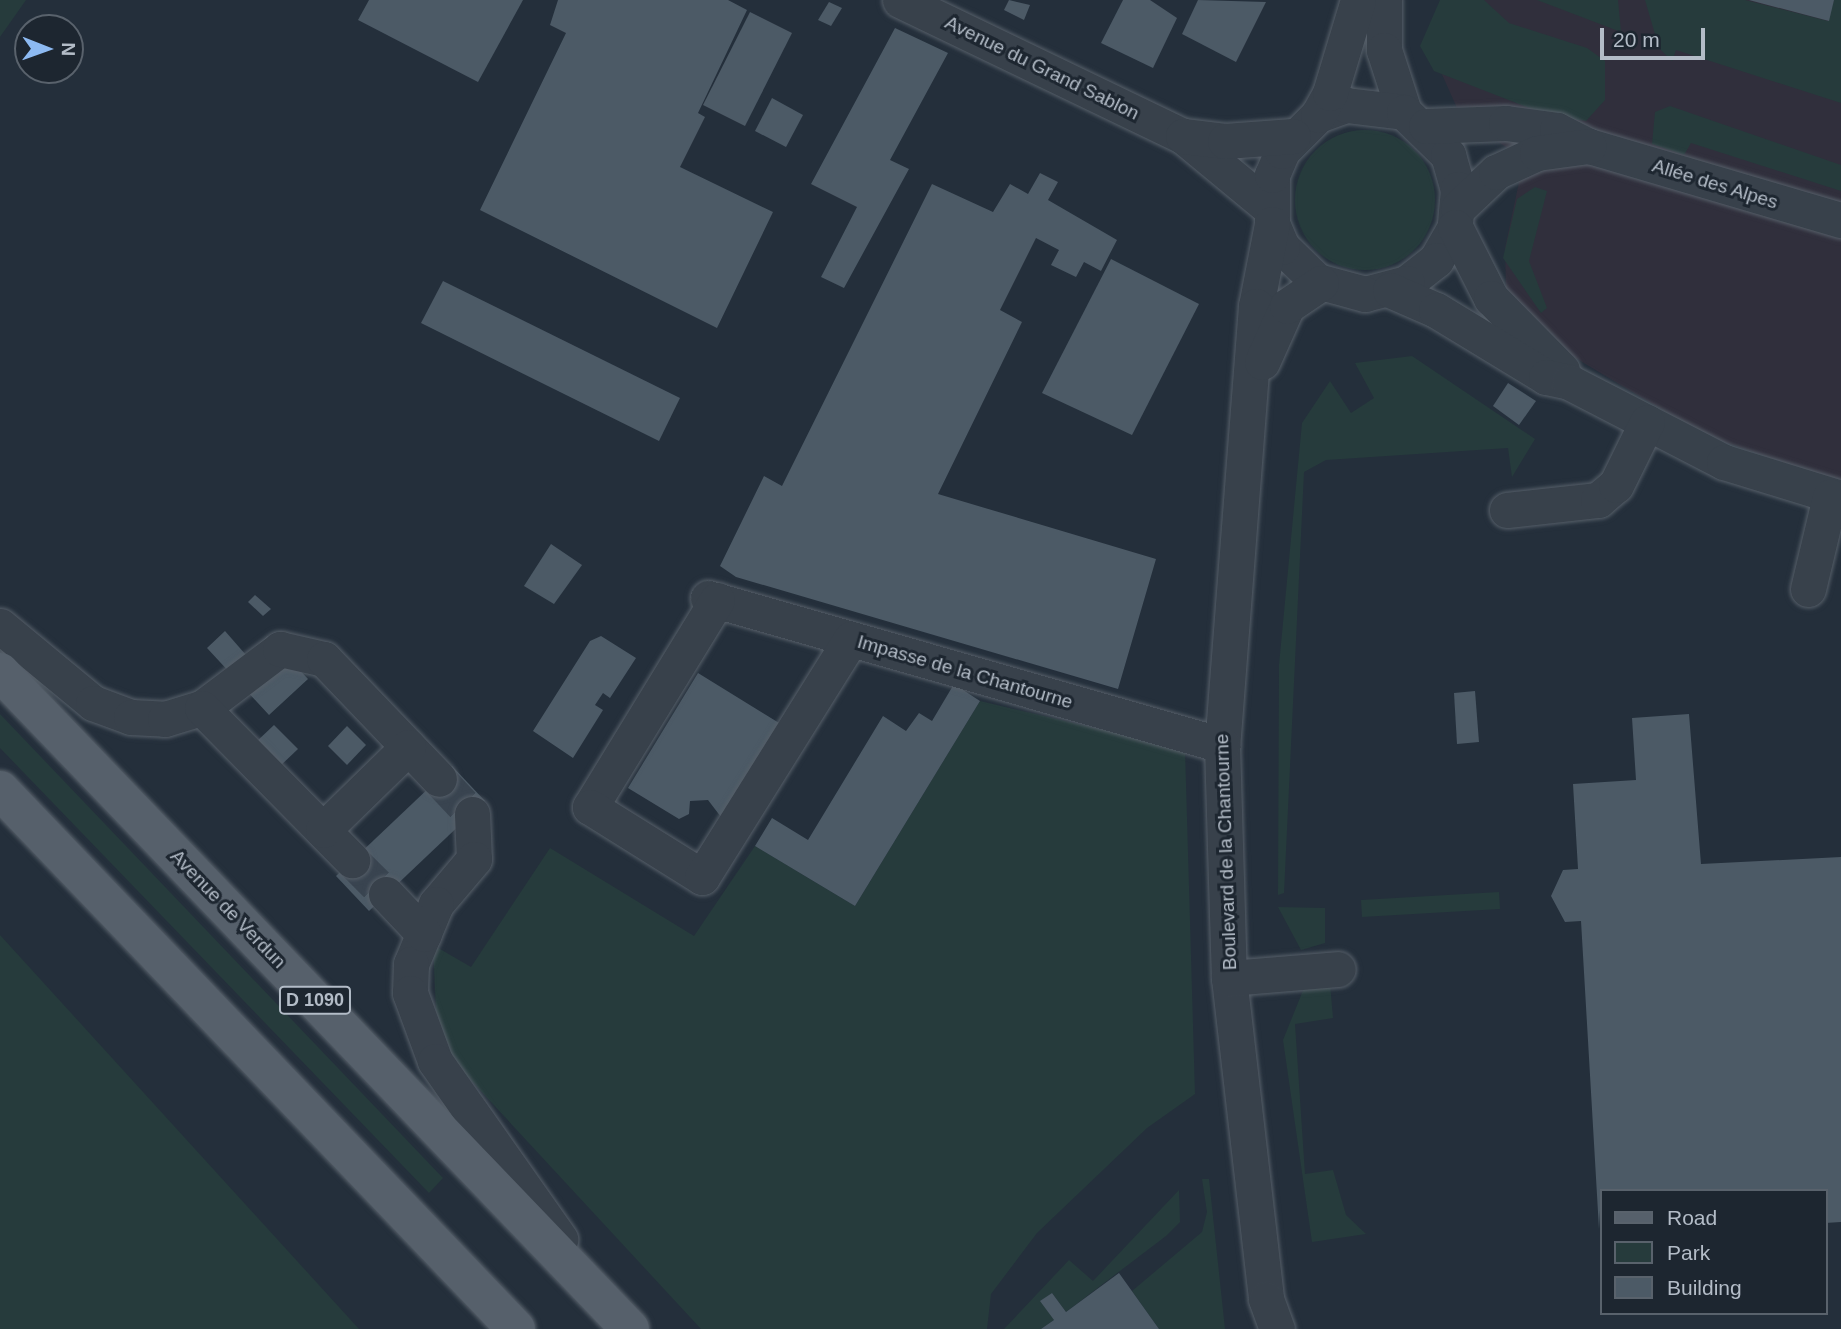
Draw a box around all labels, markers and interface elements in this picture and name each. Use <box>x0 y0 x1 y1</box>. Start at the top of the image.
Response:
street label: Avenue du Grand Sablon <box>941 11 1143 125</box>
north arrow <box>14 14 84 84</box>
scale bar <box>1603 14 1708 58</box>
text: 20 m <box>1613 28 1660 51</box>
text: N <box>58 42 79 56</box>
street label: Allée des Alpes <box>1649 154 1781 214</box>
street label: Impasse de la Chantourne <box>855 630 1075 714</box>
street label: Boulevard de la Chantourne <box>1210 733 1242 971</box>
street label: Avenue de Verdun <box>166 845 290 973</box>
road number: D 1090 <box>278 986 352 1015</box>
legend <box>1600 1189 1827 1315</box>
text: Road <box>1667 1206 1717 1229</box>
text: Park <box>1667 1241 1710 1264</box>
text: Building <box>1667 1276 1742 1299</box>

